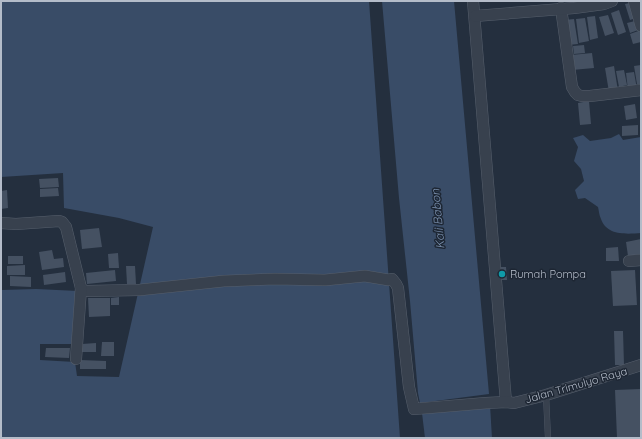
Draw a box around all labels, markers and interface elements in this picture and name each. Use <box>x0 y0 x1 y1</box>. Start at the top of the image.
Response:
water label: Kali Babon <box>427 187 448 250</box>
place label: Rumah Pompa <box>510 267 586 281</box>
marker: Rumah Pompa <box>497 269 507 279</box>
street label: Jalan Trimulyo Raya <box>523 364 629 406</box>

